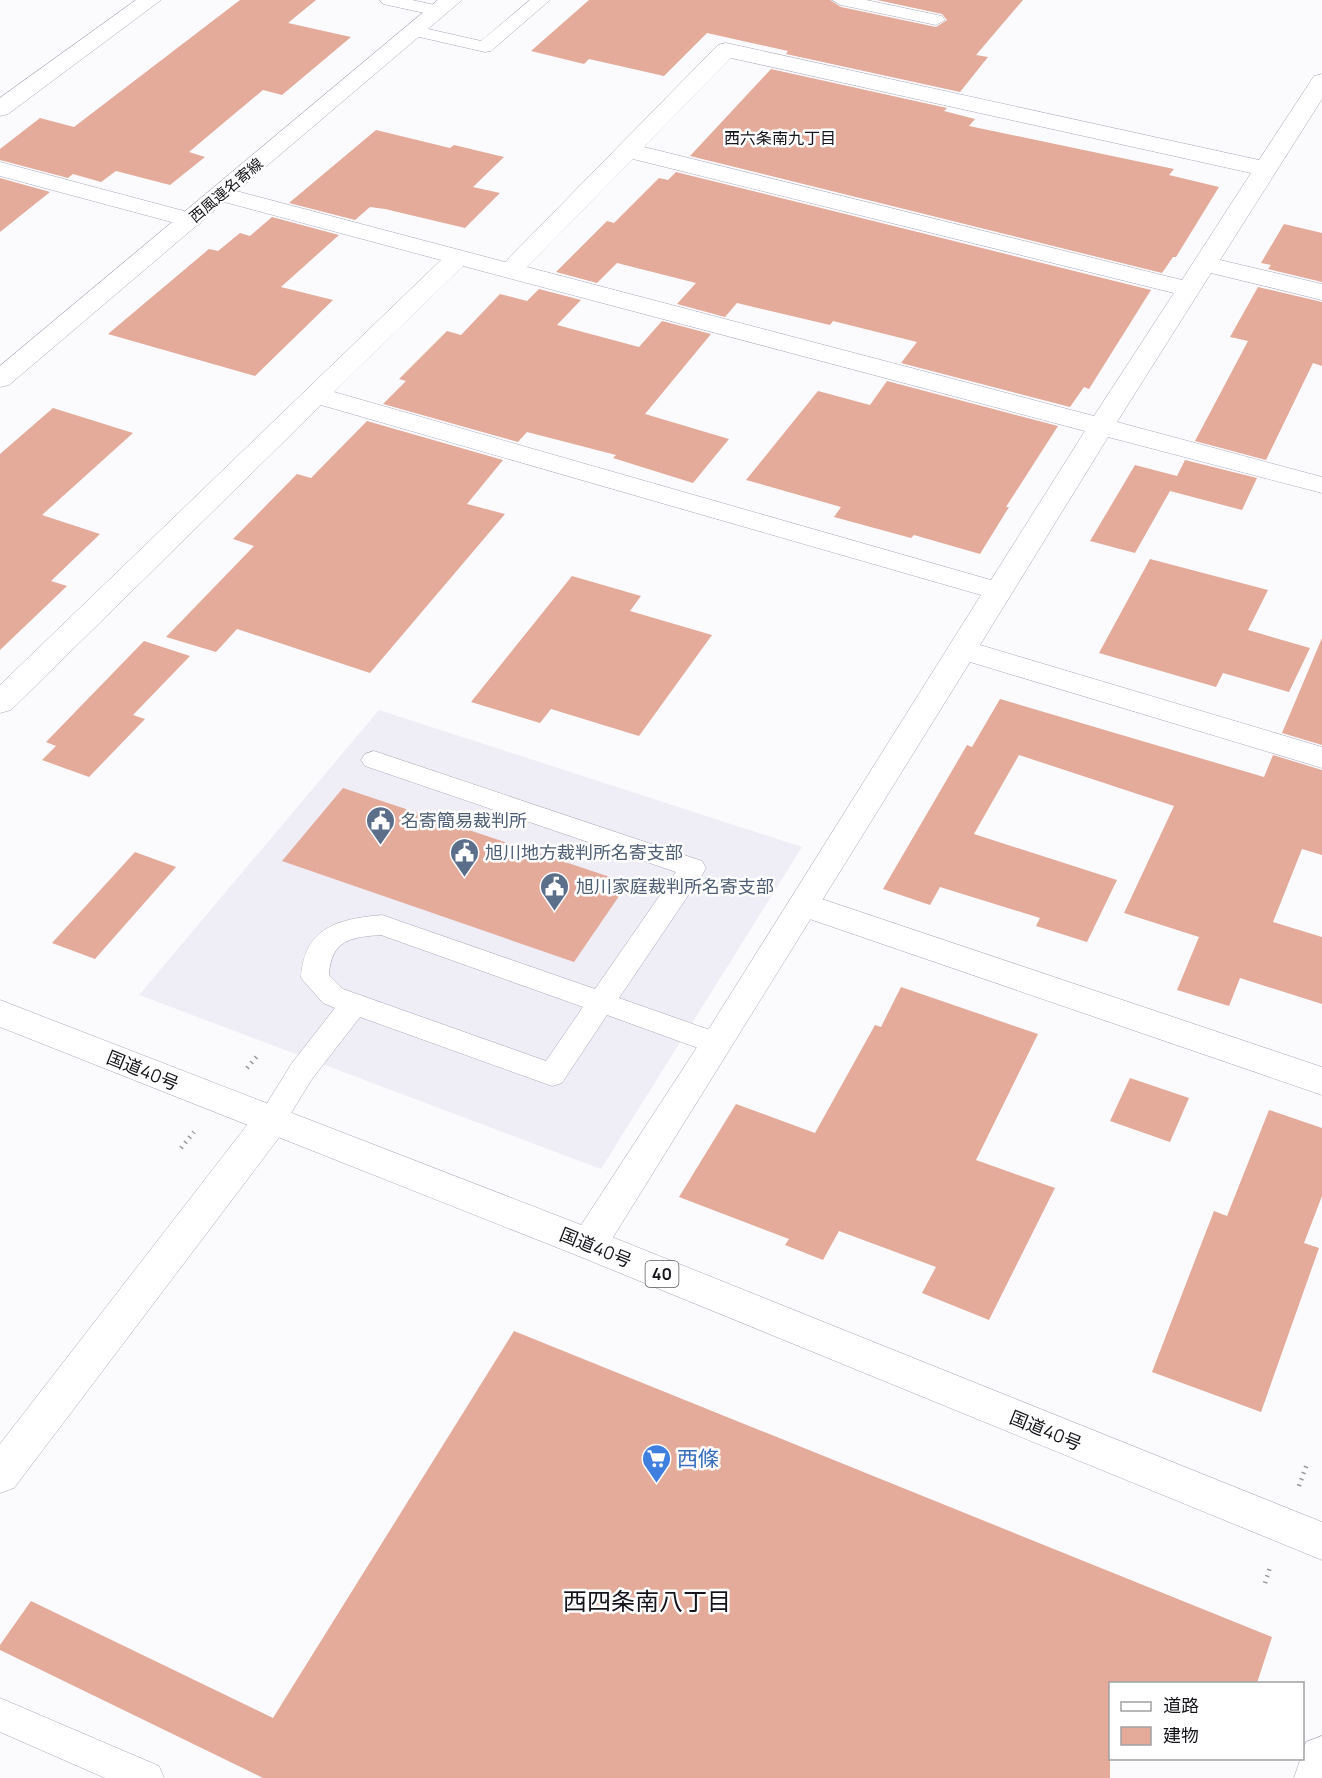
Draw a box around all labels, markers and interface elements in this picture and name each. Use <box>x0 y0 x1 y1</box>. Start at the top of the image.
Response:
district label: 西六条南九丁目 <box>724 127 836 149</box>
street label: 西風連名寄線 <box>185 153 267 227</box>
public building icon: 名寄簡易裁判所 <box>364 804 396 846</box>
place label: 名寄簡易裁判所 <box>401 808 527 832</box>
public building icon: 旭川地方裁判所名寄支部 <box>448 836 480 878</box>
place label: 旭川地方裁判所名寄支部 <box>485 840 683 864</box>
public building icon: 旭川家庭裁判所名寄支部 <box>539 870 571 912</box>
place label: 旭川家庭裁判所名寄支部 <box>576 874 774 898</box>
street label: 国道40号 <box>103 1045 183 1095</box>
street label: 国道40号 <box>556 1222 636 1272</box>
road number: 40 <box>646 1261 678 1287</box>
street label: 国道40号 <box>1006 1405 1086 1455</box>
supermarket icon: 西條 <box>640 1442 672 1484</box>
place label: 西條 <box>677 1444 719 1472</box>
district label: 西四条南八丁目 <box>563 1584 731 1617</box>
legend <box>1109 1682 1304 1760</box>
text: 道路 <box>1163 1693 1199 1717</box>
text: 建物 <box>1163 1723 1199 1747</box>

